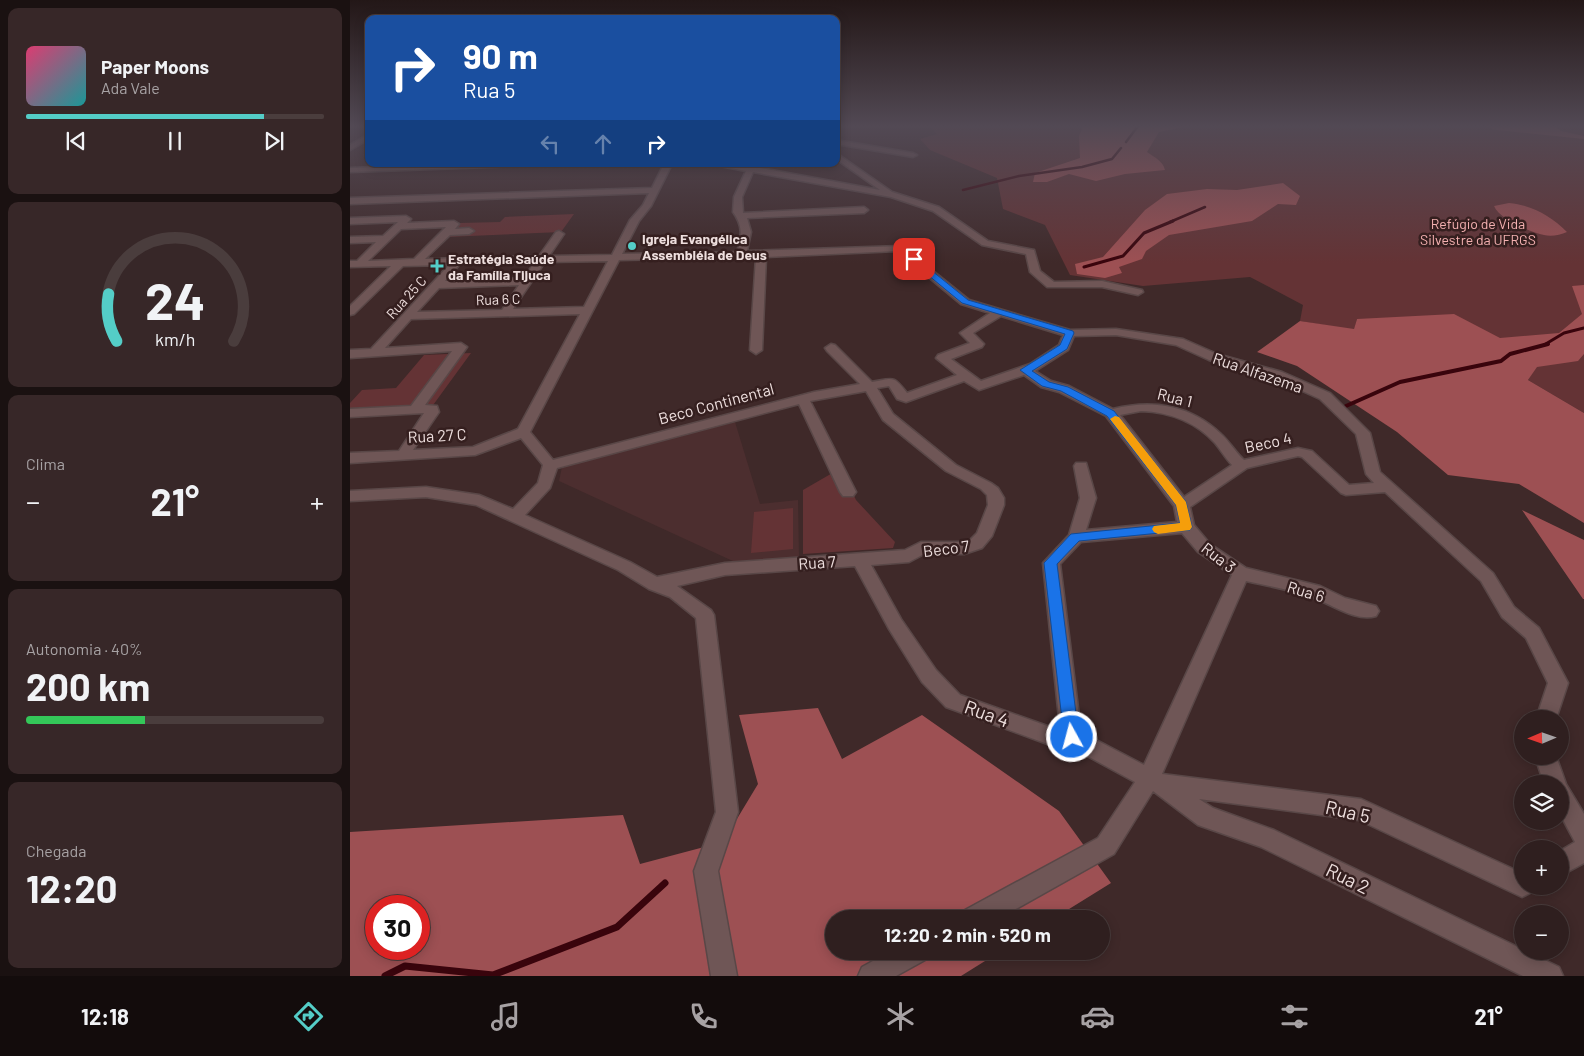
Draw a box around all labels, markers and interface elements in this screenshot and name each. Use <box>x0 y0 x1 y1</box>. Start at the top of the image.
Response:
text: 90 m <box>463 34 538 76</box>
icon: right <box>380 35 445 100</box>
text: Paper Moons <box>101 55 209 78</box>
text: Rua 5 <box>463 76 515 102</box>
text: Ada Vale <box>101 78 160 97</box>
icon: previous <box>62 127 90 155</box>
icon: pause <box>161 127 189 155</box>
icon: next <box>260 127 288 155</box>
icon: left <box>536 130 564 158</box>
icon: ahead <box>589 130 617 158</box>
icon: right <box>642 130 670 158</box>
park label: Refúgio de Vida Silvestre da UFRGS <box>1420 215 1536 248</box>
place label: Igreja Evangélica Assembléia de Deus <box>642 230 767 263</box>
pin <box>893 238 935 280</box>
marker: Igreja Evangélica Assembléia de Deus <box>626 240 638 252</box>
icon: arrive <box>900 245 928 273</box>
place label: Estratégia Saúde da Família Tijuca <box>448 250 555 283</box>
marker: Estratégia Saúde da Família Tijuca <box>430 259 444 273</box>
text: 24 <box>145 268 205 330</box>
street label: Rua 25 C <box>382 272 430 322</box>
street label: Rua 6 C <box>475 290 521 308</box>
text: km/h <box>155 328 195 350</box>
street label: Rua Alfazema <box>1211 348 1305 396</box>
street label: Beco Continental <box>656 378 776 428</box>
street label: Rua 1 <box>1156 384 1194 410</box>
street label: Rua 27 C <box>407 424 467 446</box>
street label: Beco 4 <box>1243 428 1293 456</box>
text: Clima <box>26 454 65 473</box>
text: 21° <box>151 478 199 524</box>
text: − <box>26 484 40 518</box>
text: + <box>310 484 324 518</box>
street label: Beco 7 <box>922 536 971 560</box>
street label: Rua 3 <box>1198 538 1240 576</box>
street label: Rua 7 <box>798 551 837 573</box>
street label: Rua 6 <box>1285 576 1327 606</box>
text: Autonomia · 40% <box>26 639 143 658</box>
text: 200 km <box>26 663 150 709</box>
street label: Rua 4 <box>962 694 1012 732</box>
position arrow <box>1045 710 1097 762</box>
north arrow <box>1514 710 1569 765</box>
map controls <box>1514 710 1569 960</box>
button: layers <box>1514 775 1569 830</box>
street label: Rua 5 <box>1323 795 1373 827</box>
button: + <box>1514 840 1569 895</box>
text: Chegada <box>26 841 86 860</box>
street label: Rua 2 <box>1323 858 1373 898</box>
text: 12:20 <box>26 865 118 911</box>
speed limit sign: 30 <box>365 895 430 960</box>
button: − <box>1514 905 1569 960</box>
text: 12:20 · 2 min · 520 m <box>884 923 1051 946</box>
icon: directions <box>291 999 326 1034</box>
icon: music <box>488 999 523 1034</box>
icon: phone <box>686 999 721 1034</box>
icon: climate <box>883 999 918 1034</box>
icon: car <box>1080 999 1115 1034</box>
icon: filters <box>1277 999 1312 1034</box>
text: 12:18 <box>81 1003 129 1029</box>
text: 21° <box>1475 1003 1503 1029</box>

